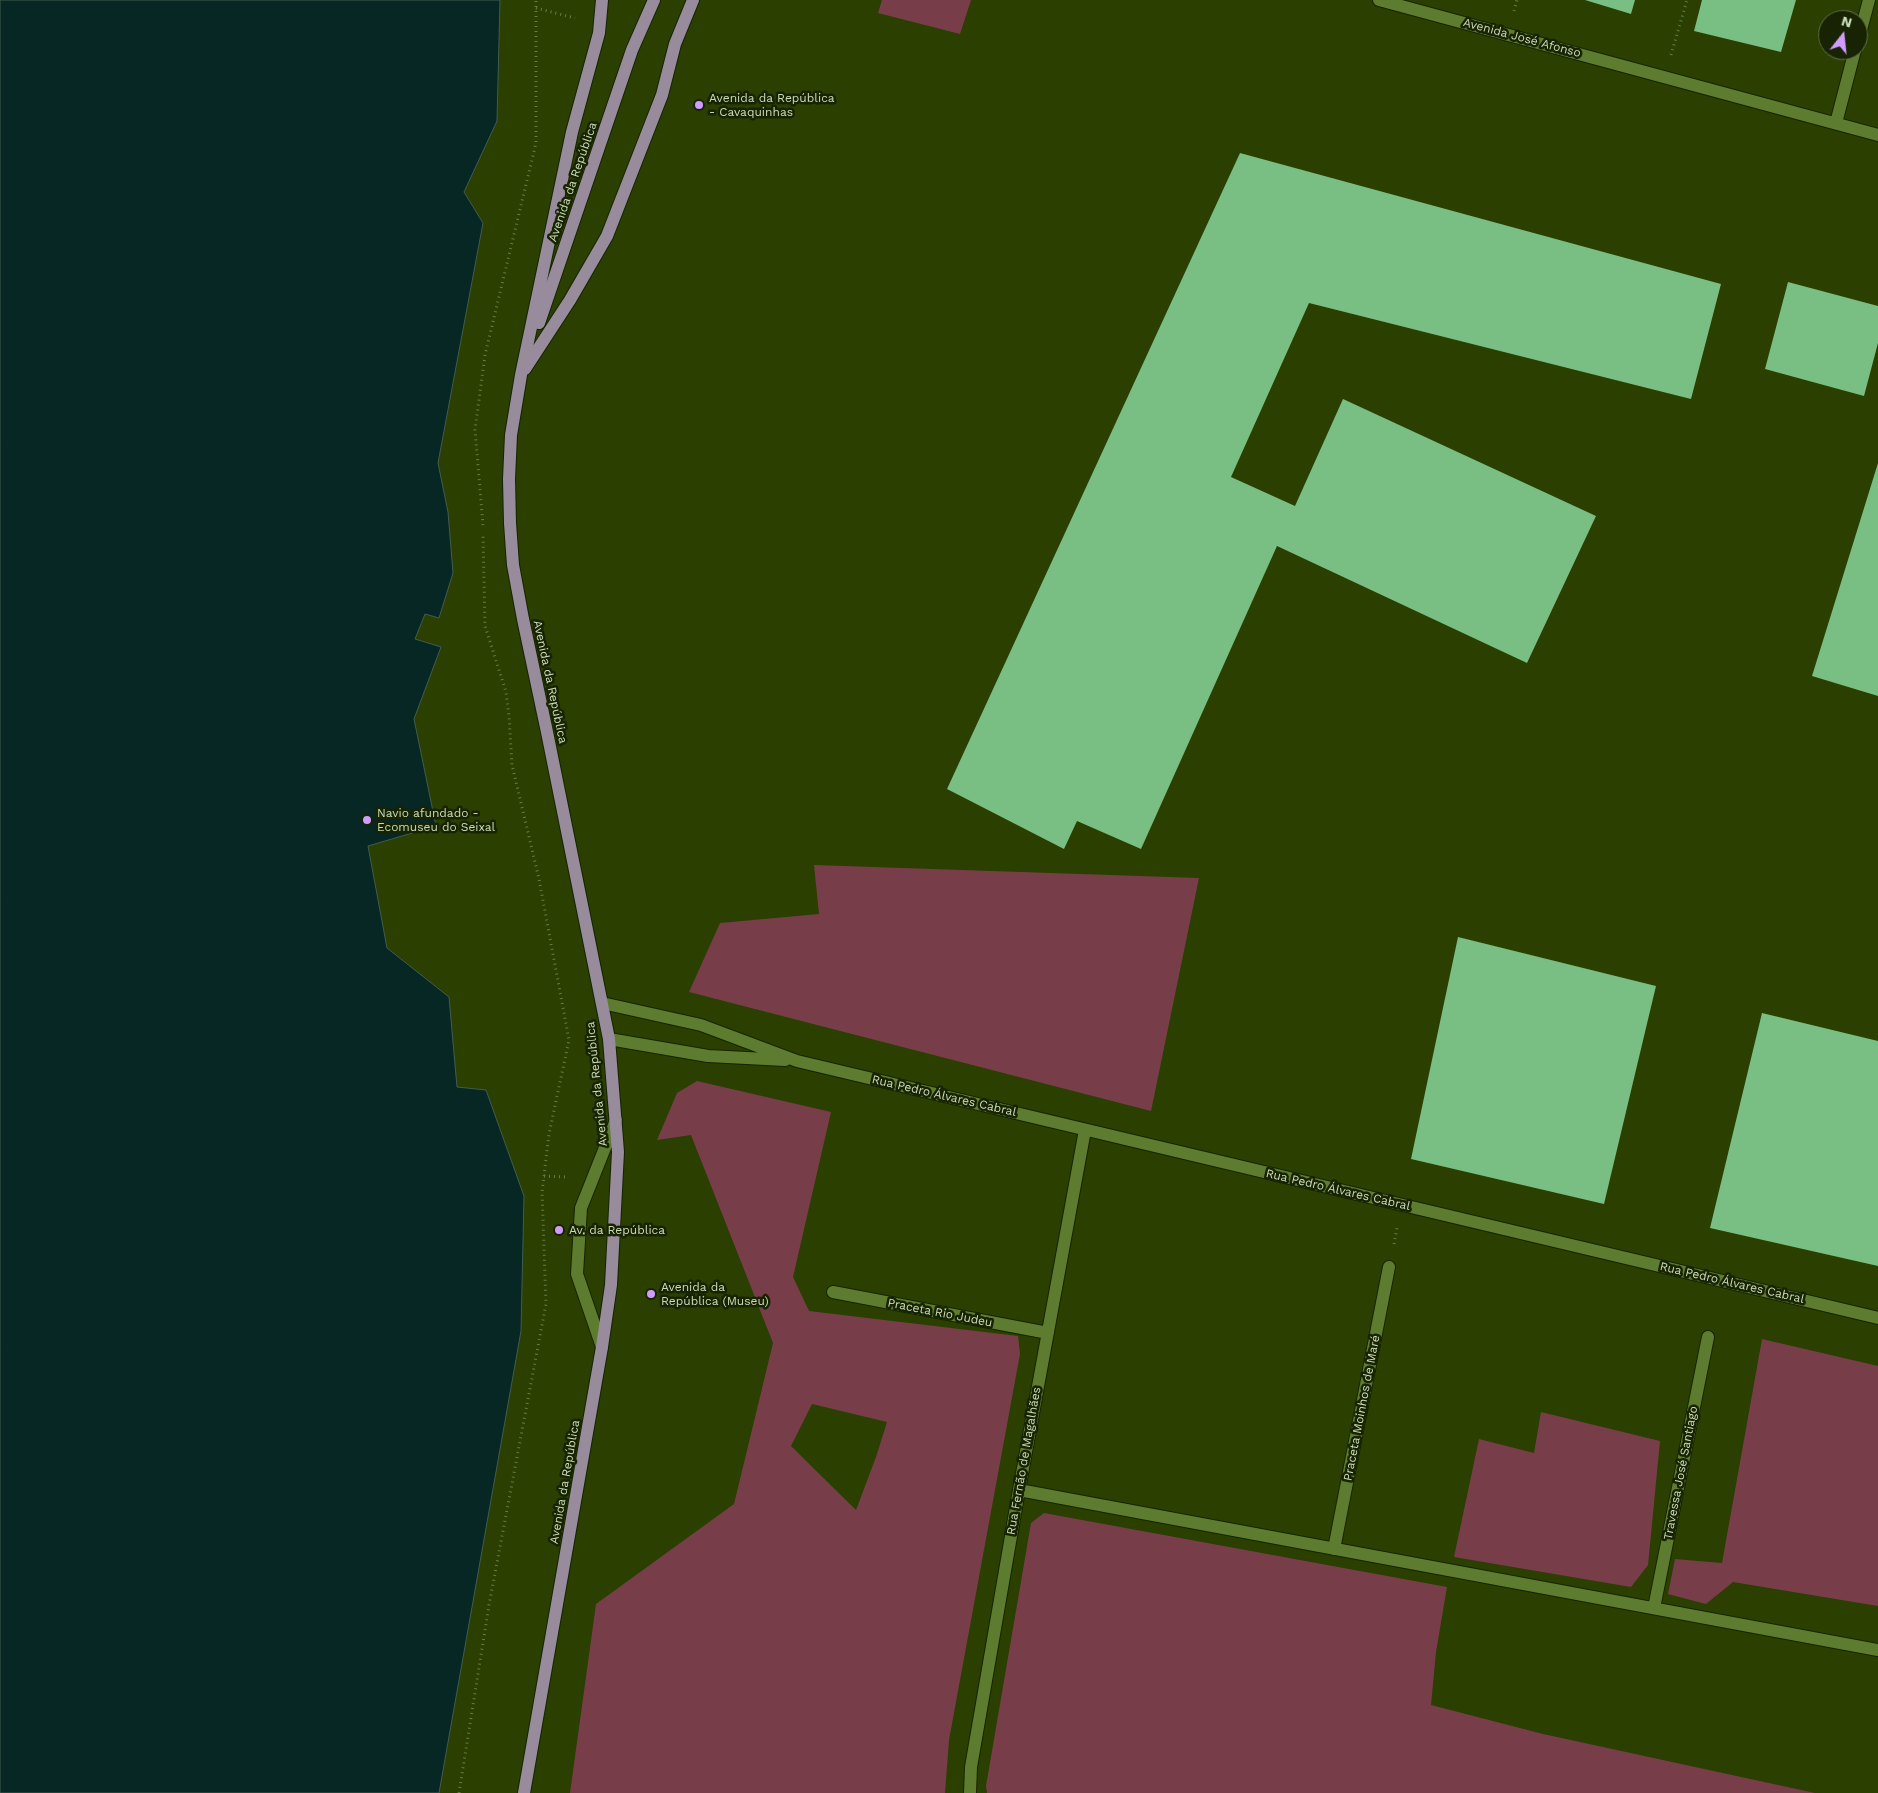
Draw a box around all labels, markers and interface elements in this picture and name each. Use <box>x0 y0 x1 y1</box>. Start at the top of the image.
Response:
north arrow <box>1818 10 1868 60</box>
text: N <box>1840 12 1854 31</box>
street label: Avenida José Afonso <box>1462 15 1582 61</box>
place label: Avenida da República - Cavaquinhas <box>709 91 835 119</box>
marker: Avenida da República - Cavaquinhas <box>693 99 705 111</box>
street label: Avenida da República <box>546 120 600 244</box>
street label: Avenida da República <box>530 619 570 745</box>
place label: Navio afundado - Ecomuseu do Seixal <box>377 806 495 834</box>
marker: Navio afundado - Ecomuseu do Seixal <box>361 814 373 826</box>
street label: Avenida da República <box>583 1021 611 1147</box>
street label: Rua Pedro Álvares Cabral <box>870 1072 1018 1120</box>
street label: Rua Pedro Álvares Cabral <box>1264 1166 1412 1214</box>
place label: Av. da República <box>569 1223 665 1237</box>
marker: Av. da República <box>553 1224 565 1236</box>
street label: Rua Pedro Álvares Cabral <box>1658 1259 1806 1307</box>
place label: Avenida da República (Museu) <box>661 1280 769 1308</box>
marker: Avenida da República (Museu) <box>645 1288 657 1300</box>
street label: Praceta Rio Judeu <box>886 1296 994 1330</box>
street label: Praceta Moinhos de Maré <box>1341 1334 1383 1482</box>
street label: Rua Fernão de Magalhães <box>1004 1386 1044 1536</box>
street label: Travessa José Santiago <box>1661 1405 1701 1541</box>
street label: Avenida da República <box>547 1419 583 1545</box>

